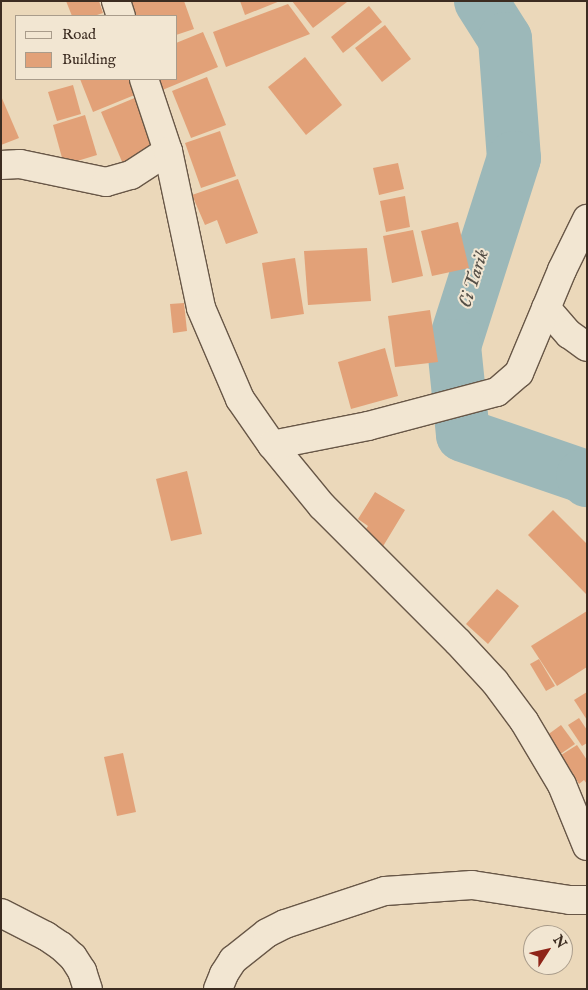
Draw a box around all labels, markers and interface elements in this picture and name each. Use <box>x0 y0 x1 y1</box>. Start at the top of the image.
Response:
legend <box>15 15 178 80</box>
text: Road <box>62 25 96 44</box>
text: Building <box>62 50 116 69</box>
water label: Ci Tarik <box>455 247 495 311</box>
north arrow <box>523 925 573 975</box>
text: N <box>549 932 570 952</box>

